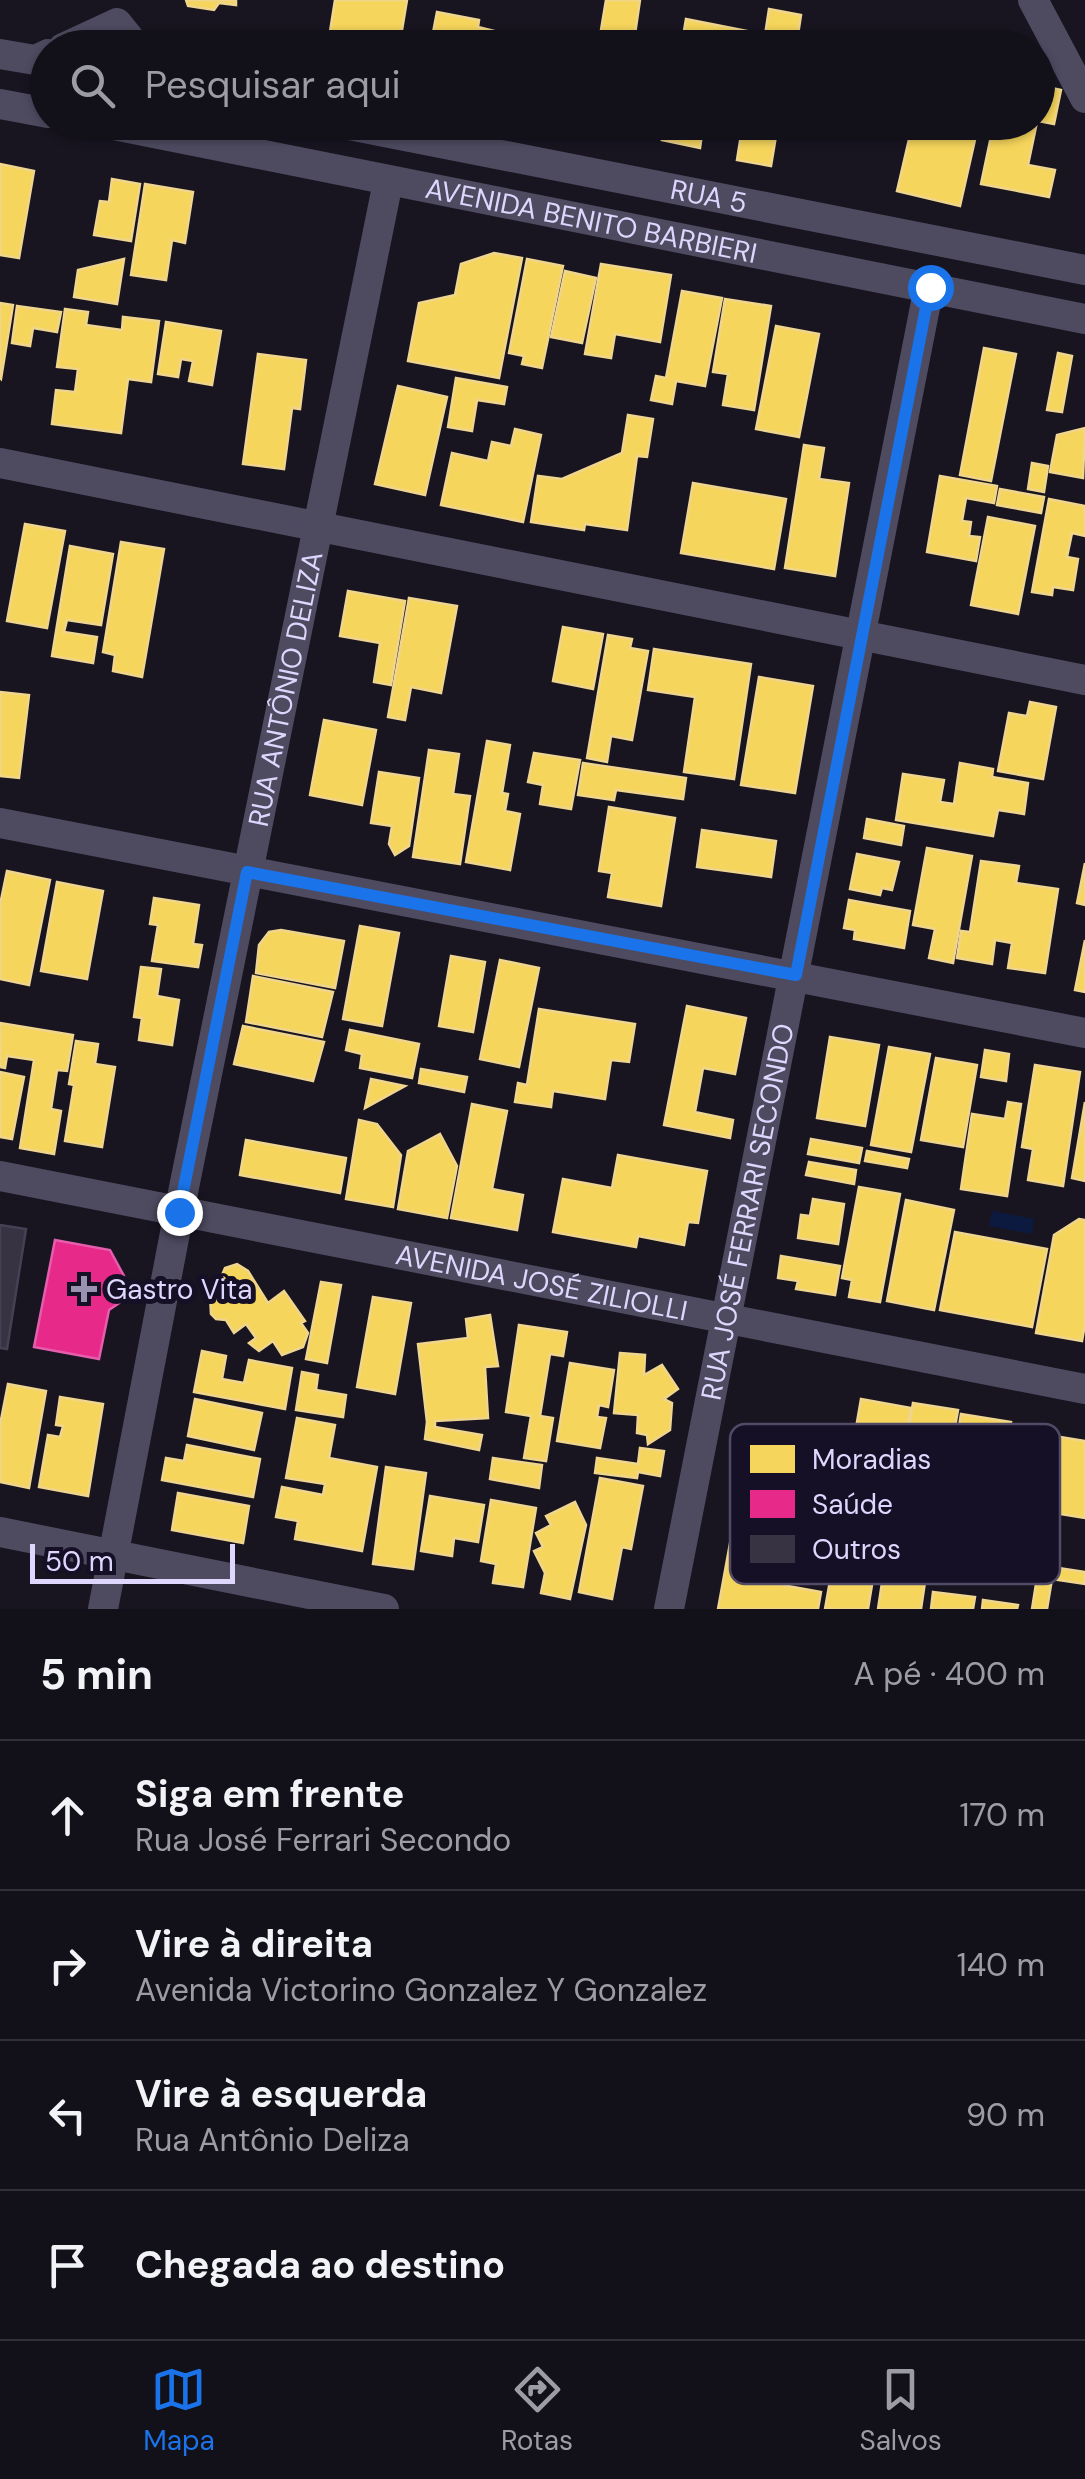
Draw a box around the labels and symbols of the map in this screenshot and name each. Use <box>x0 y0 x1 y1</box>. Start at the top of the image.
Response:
street label: AVENIDA BENITO BARBIERI <box>422 169 760 272</box>
street label: RUA 5 <box>667 170 750 221</box>
route start <box>908 265 954 311</box>
street label: RUA ANTÔNIO DELIZA <box>239 548 331 830</box>
street label: RUA JOSÉ FERRARI SECONDO <box>692 1020 802 1403</box>
route end <box>157 1190 203 1236</box>
street label: AVENIDA JOSÉ ZILIOLLI <box>393 1236 691 1329</box>
place label: Gastro Vita <box>106 1271 252 1308</box>
marker: Gastro Vita <box>71 1276 97 1302</box>
legend <box>730 1424 1060 1584</box>
text: Moradias <box>812 1441 931 1478</box>
text: Saúde <box>812 1486 893 1523</box>
text: Outros <box>812 1531 901 1568</box>
scale bar <box>30 1539 235 1584</box>

